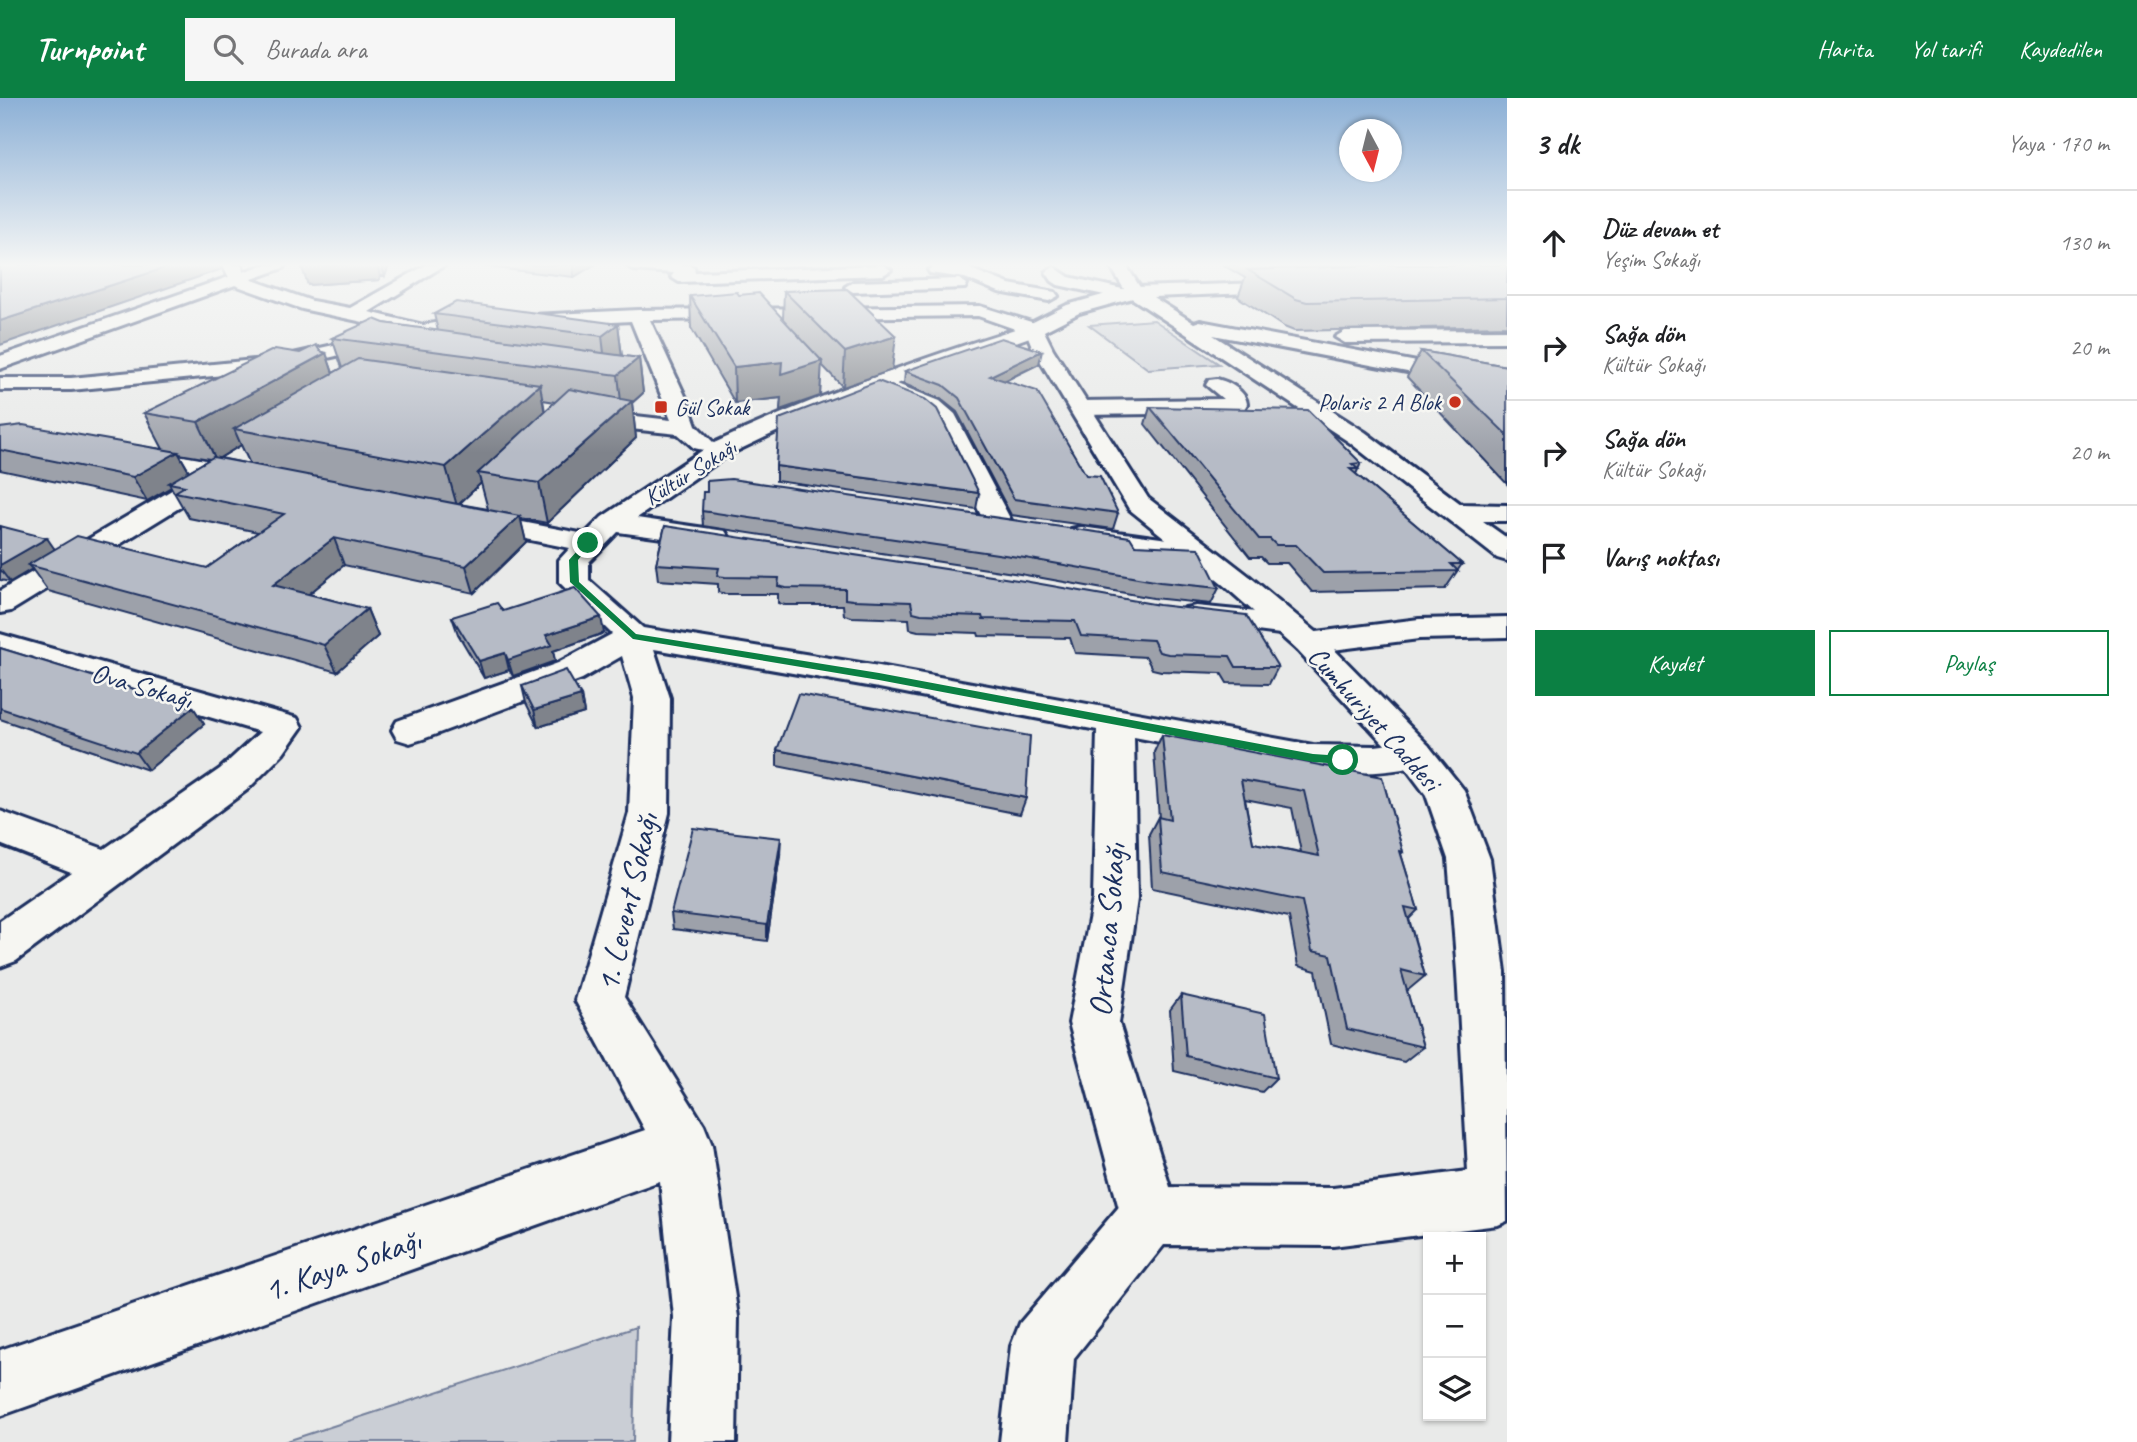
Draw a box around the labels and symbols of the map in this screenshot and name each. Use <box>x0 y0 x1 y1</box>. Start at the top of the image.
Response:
north arrow <box>1339 119 1402 182</box>
place label: Polaris 2 A Blok <box>1318 388 1443 417</box>
place label: Gül Sokak <box>675 393 751 422</box>
marker: Polaris 2 A Blok <box>1447 394 1463 410</box>
marker: Gül Sokak <box>653 399 669 415</box>
street label: Kültür Sokağı <box>639 432 743 512</box>
route end <box>572 527 603 558</box>
street label: Cumhuriyet Caddesi <box>1301 639 1451 801</box>
street label: Ova Sokağı <box>87 654 198 717</box>
route start <box>1327 744 1358 775</box>
street label: 1. Levent Sokağı <box>586 807 668 995</box>
street label: Ortanca Sokağı <box>1079 840 1136 1018</box>
street label: 1. Kaya Sokağı <box>259 1218 428 1311</box>

